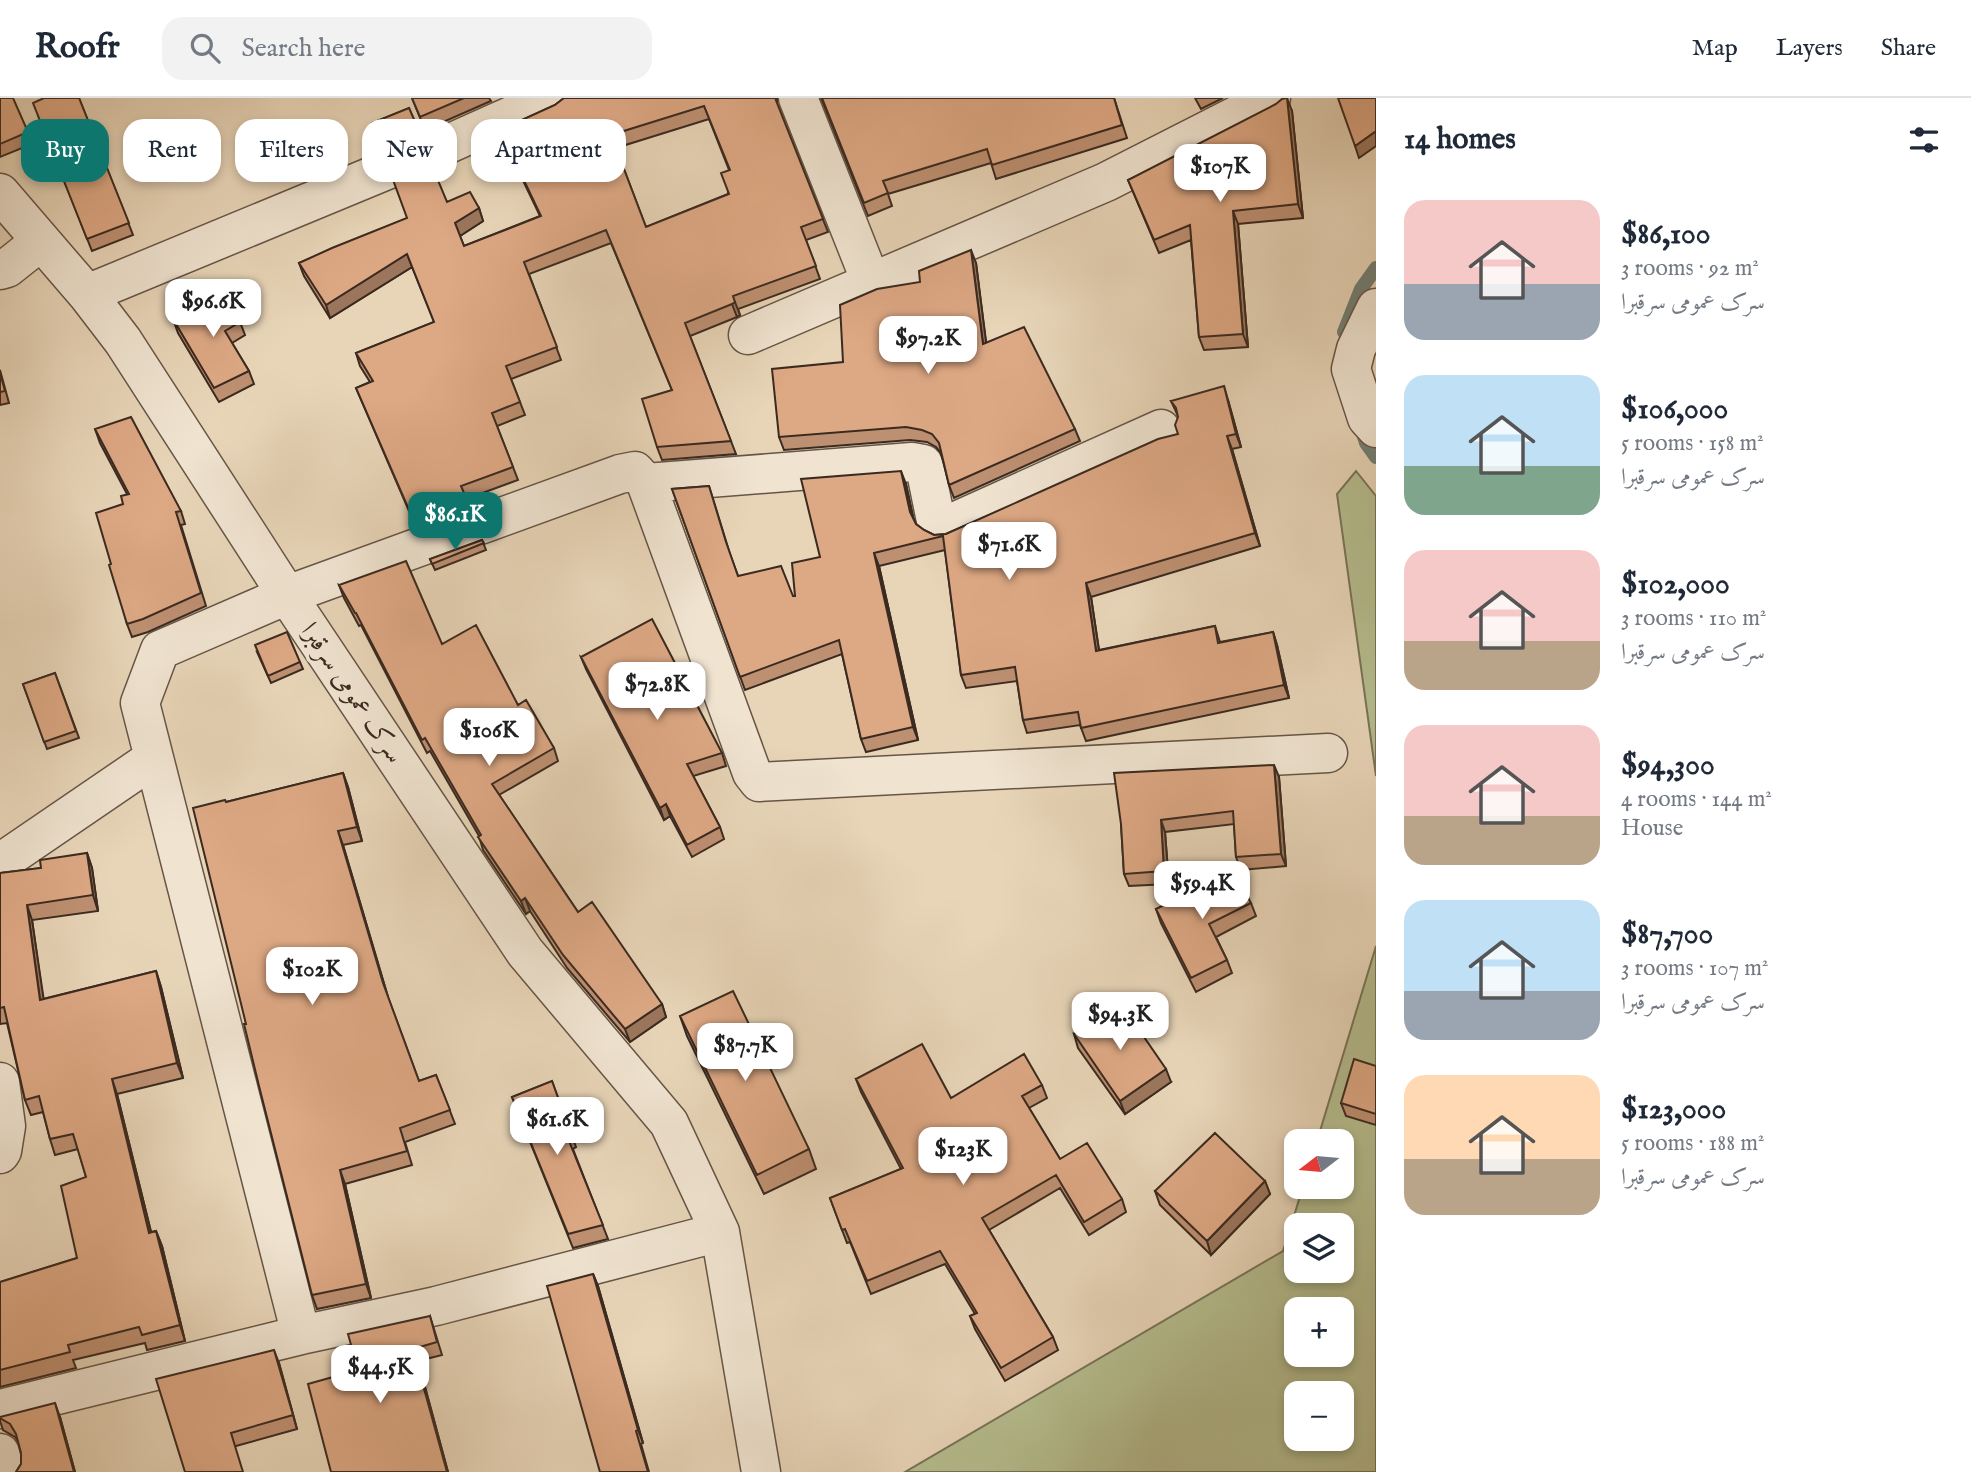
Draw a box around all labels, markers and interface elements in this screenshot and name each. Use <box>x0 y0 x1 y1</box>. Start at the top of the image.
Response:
search box <box>162 17 652 80</box>
text: Roofr <box>35 27 120 69</box>
icon: search <box>186 29 224 67</box>
text: Search here <box>242 32 365 65</box>
text: Map <box>1692 33 1738 64</box>
text: Layers <box>1776 33 1843 64</box>
text: Share <box>1881 33 1936 64</box>
chip: Buy <box>21 119 109 182</box>
chip: Rent <box>123 119 221 182</box>
chip: Filters <box>235 119 348 182</box>
chip: New <box>362 119 457 182</box>
chip: Apartment <box>471 119 626 182</box>
text: 14 homes <box>1404 121 1516 159</box>
icon: filters <box>1905 121 1943 159</box>
pin: $107K <box>1171 144 1269 204</box>
text: $107K <box>1190 152 1250 181</box>
text: $86,100 <box>1621 216 1711 254</box>
icon: home <box>1460 228 1544 312</box>
text: 3 rooms · 92 m² <box>1621 254 1759 283</box>
pin: $96.6K <box>156 280 270 339</box>
text: $96.6K <box>181 287 245 316</box>
text: سرک عمومی سرقبرا <box>1621 288 1765 317</box>
pin: $97.2K <box>871 316 985 376</box>
text: $97.2K <box>895 324 961 353</box>
text: $106,000 <box>1621 391 1728 429</box>
icon: home <box>1460 403 1544 487</box>
text: 5 rooms · 158 m² <box>1621 429 1764 458</box>
text: سرک عمومی سرقبرا <box>1621 463 1765 492</box>
pin: $86.1K <box>398 492 512 552</box>
text: $86.1K <box>424 500 486 529</box>
pin: $71.6K <box>952 522 1066 582</box>
text: $71.6K <box>977 530 1041 559</box>
text: $102,000 <box>1621 566 1730 604</box>
icon: home <box>1460 578 1544 662</box>
text: 3 rooms · 110 m² <box>1621 604 1766 633</box>
street label: سرک عمومی سرقبرا <box>293 616 411 770</box>
text: سرک عمومی سرقبرا <box>1621 638 1765 667</box>
pin: $72.8K <box>600 662 714 722</box>
text: $72.8K <box>625 670 689 699</box>
pin: $106K <box>440 708 538 768</box>
text: $106K <box>460 716 518 745</box>
text: $94,300 <box>1621 747 1715 785</box>
icon: home <box>1460 753 1544 837</box>
text: 4 rooms · 144 m² <box>1621 785 1772 814</box>
text: House <box>1621 814 1683 843</box>
pin: $59.4K <box>1145 862 1259 921</box>
text: $59.4K <box>1170 869 1234 898</box>
text: $87,700 <box>1621 916 1713 954</box>
icon: home <box>1460 928 1544 1012</box>
pin: $102K <box>263 948 361 1007</box>
text: 3 rooms · 107 m² <box>1621 954 1769 983</box>
text: $102K <box>282 955 342 984</box>
text: سرک عمومی سرقبرا <box>1621 988 1765 1017</box>
pin: $94.3K <box>1063 992 1177 1052</box>
text: $94.3K <box>1088 1000 1152 1029</box>
pin: $87.7K <box>688 1024 802 1083</box>
text: $87.7K <box>713 1031 777 1060</box>
text: $123,000 <box>1621 1091 1726 1129</box>
pin: $61.6K <box>500 1098 614 1157</box>
icon: home <box>1460 1103 1544 1187</box>
text: $61.6K <box>526 1105 588 1134</box>
pin: $123K <box>914 1128 1012 1187</box>
north arrow <box>1284 1129 1354 1199</box>
map controls <box>1284 1129 1354 1451</box>
text: 5 rooms · 188 m² <box>1621 1129 1764 1158</box>
text: $123K <box>934 1135 992 1164</box>
text: سرک عمومی سرقبرا <box>1621 1163 1765 1192</box>
button: layers <box>1284 1213 1354 1283</box>
button: + <box>1284 1297 1354 1367</box>
pin: $44.5K <box>323 1346 437 1405</box>
text: $44.5K <box>347 1353 413 1382</box>
button: − <box>1284 1381 1354 1451</box>

